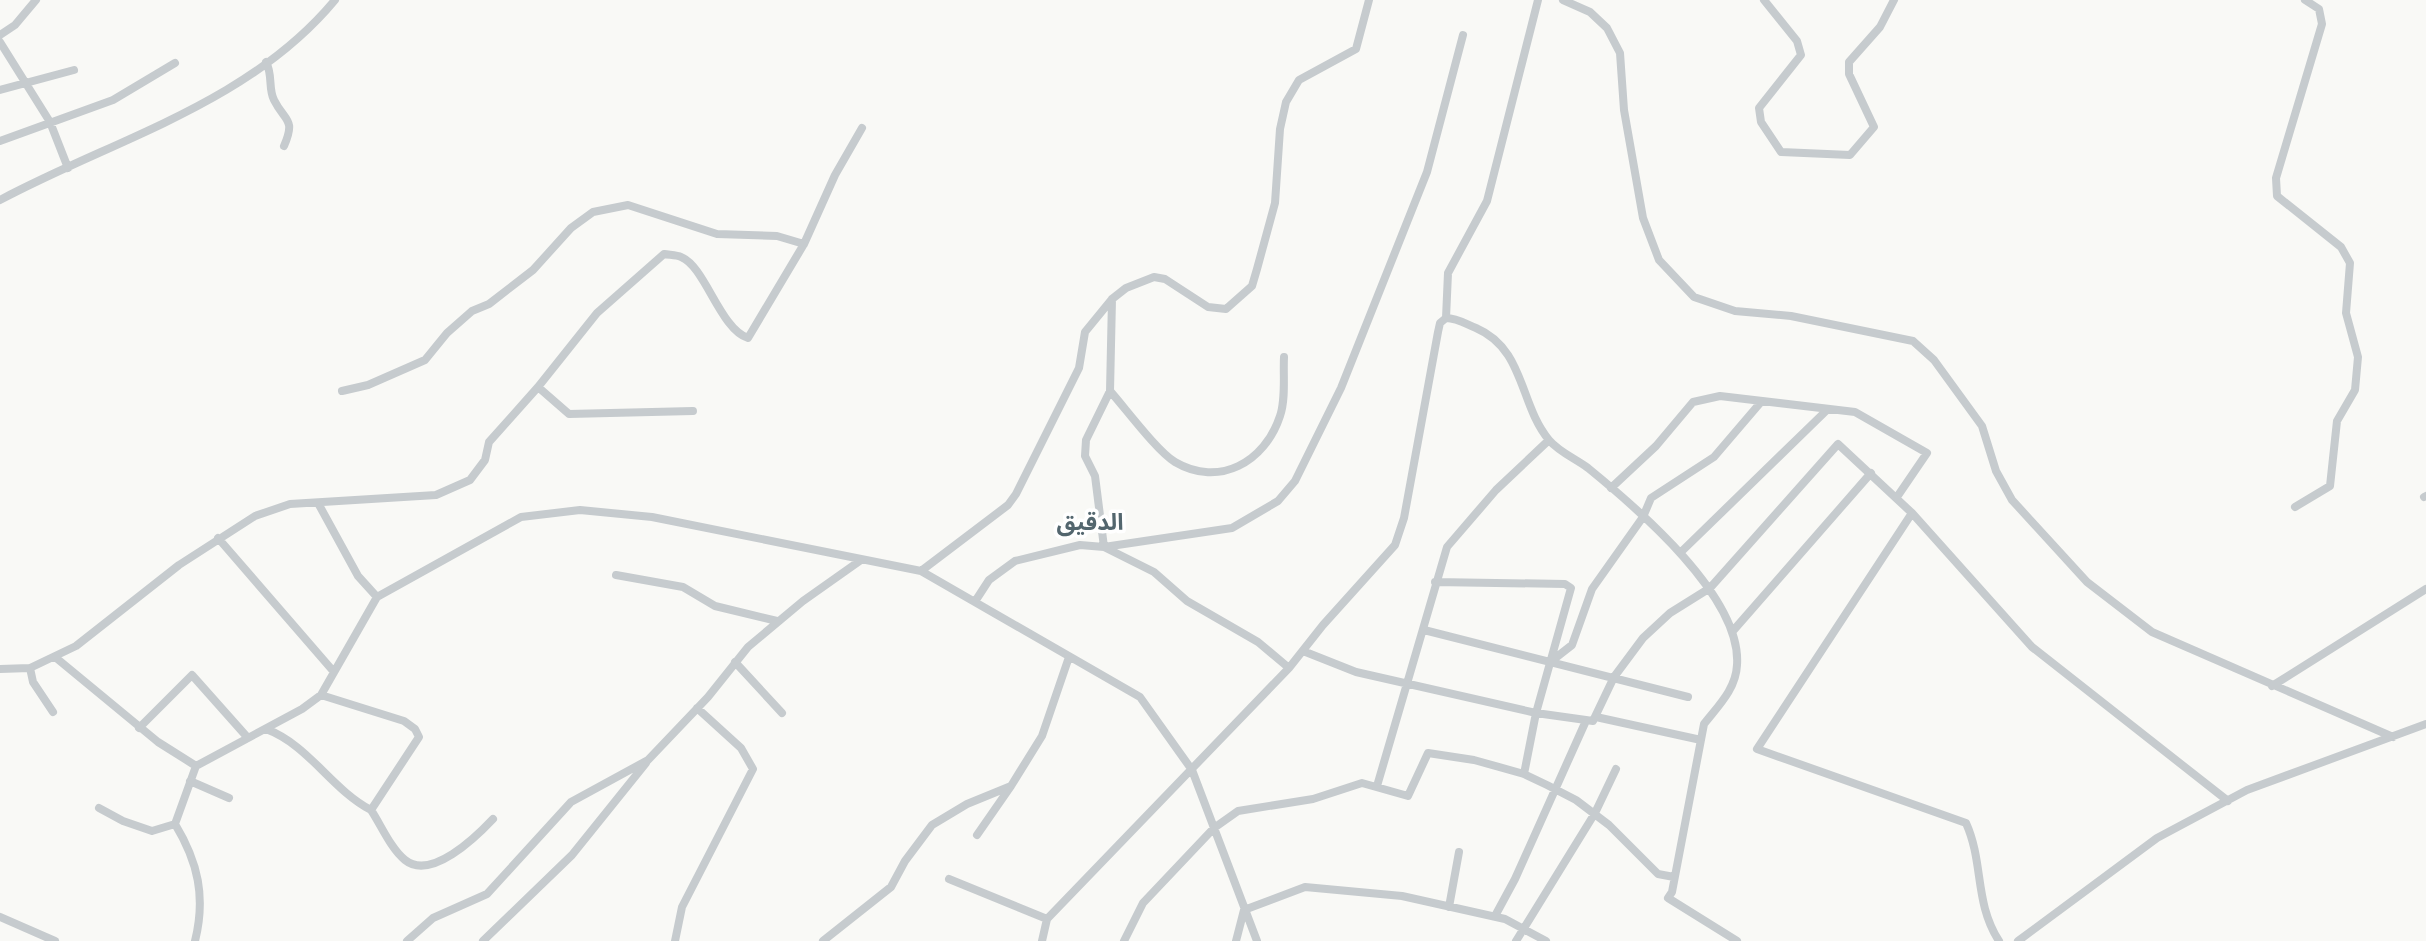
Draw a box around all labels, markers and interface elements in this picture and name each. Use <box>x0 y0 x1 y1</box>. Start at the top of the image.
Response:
district label: الدقيق <box>1057 506 1123 537</box>

